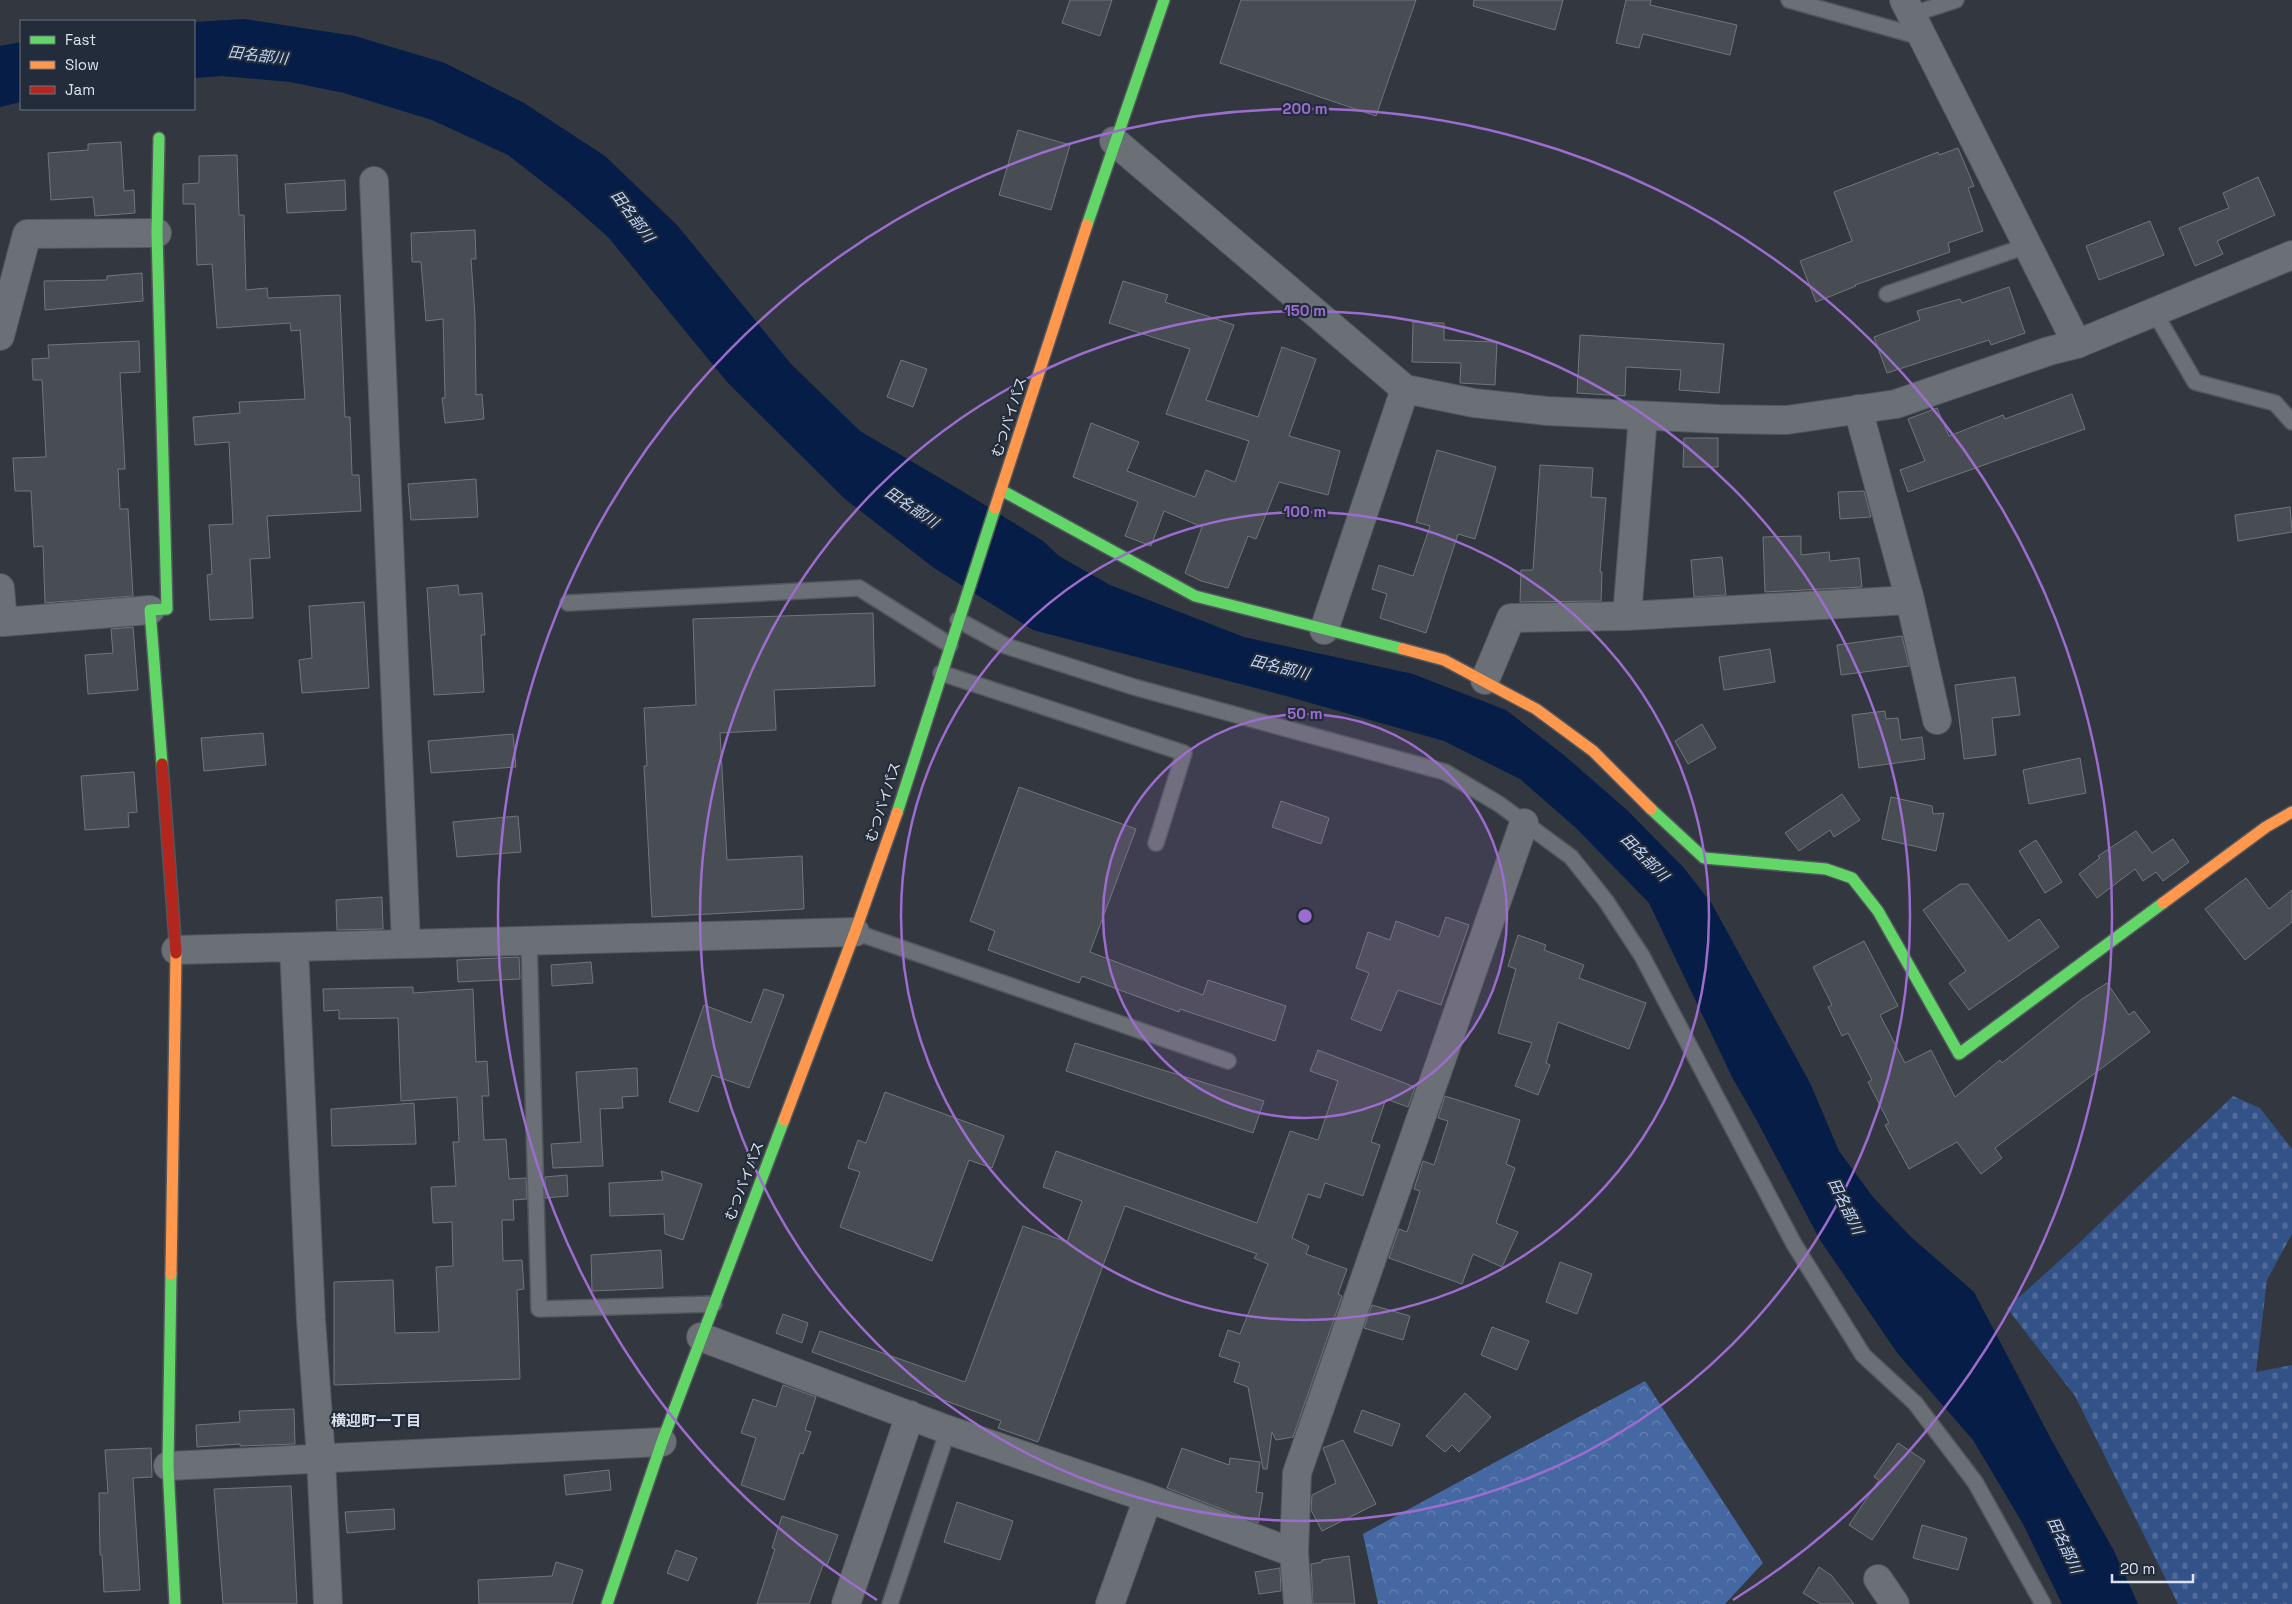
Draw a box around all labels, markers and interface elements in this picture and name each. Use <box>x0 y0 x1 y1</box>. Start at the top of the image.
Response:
legend <box>20 20 195 110</box>
text: Fast <box>65 30 96 49</box>
water label: 田名部川 <box>227 42 291 68</box>
text: Slow <box>65 55 99 74</box>
text: Jam <box>65 80 95 99</box>
text: 200 m <box>1283 99 1327 118</box>
water label: 田名部川 <box>607 186 660 247</box>
text: 150 m <box>1284 301 1326 320</box>
street label: むつバイパス <box>988 374 1030 460</box>
water label: 田名部川 <box>882 482 944 533</box>
text: 100 m <box>1284 502 1326 521</box>
water label: 田名部川 <box>1249 651 1313 684</box>
text: 50 m <box>1287 704 1323 723</box>
street label: むつバイパス <box>862 759 904 845</box>
water label: 田名部川 <box>1617 829 1674 886</box>
centre of rings <box>1296 907 1314 925</box>
street label: むつバイパス <box>721 1139 767 1223</box>
water label: 田名部川 <box>1824 1175 1869 1239</box>
district label: 横迎町一丁目 <box>331 1411 421 1430</box>
water label: 田名部川 <box>2044 1514 2087 1578</box>
scale bar <box>2112 1552 2193 1584</box>
text: 20 m <box>2120 1559 2155 1578</box>

